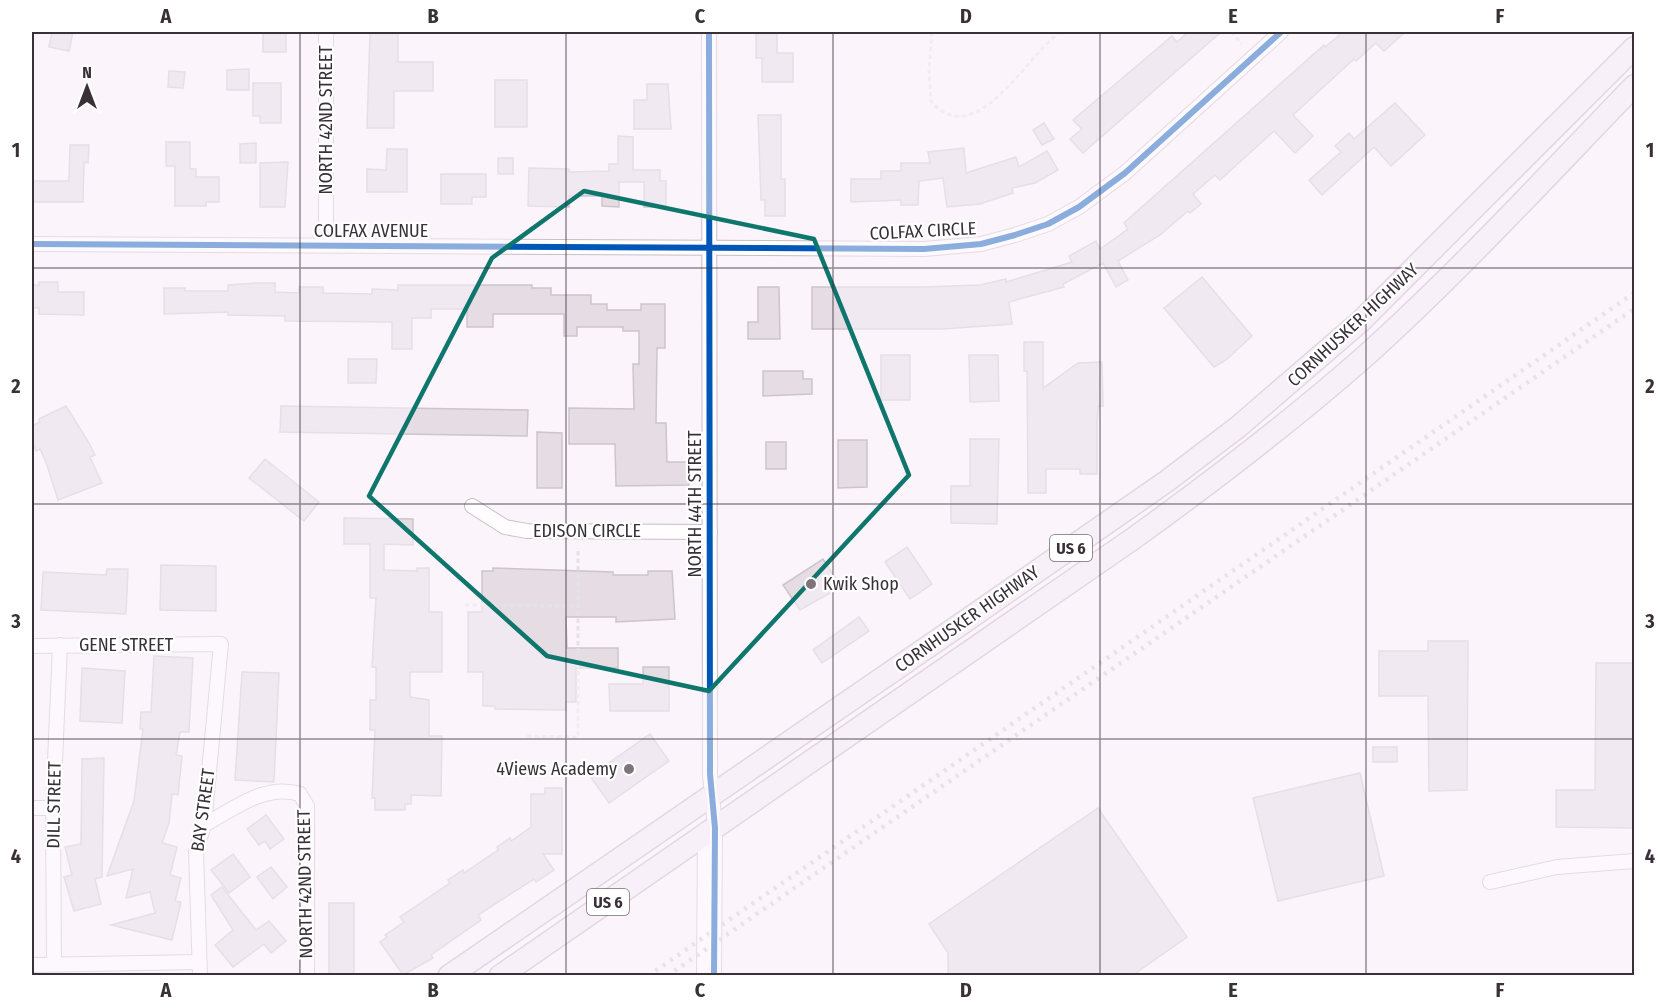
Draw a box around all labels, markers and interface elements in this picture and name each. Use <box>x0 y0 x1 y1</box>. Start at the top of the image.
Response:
text: A <box>160 4 173 28</box>
text: B <box>427 4 439 28</box>
text: C <box>695 4 706 28</box>
text: D <box>960 4 972 28</box>
text: E <box>1228 4 1238 28</box>
text: F <box>1496 4 1505 28</box>
street label: NORTH 42ND STREET <box>315 45 337 195</box>
north arrow <box>57 57 117 117</box>
text: N <box>82 63 92 82</box>
text: 1 <box>12 138 20 162</box>
text: 1 <box>1646 138 1654 162</box>
street label: COLFAX CIRCLE <box>869 217 977 245</box>
street label: COLFAX AVENUE <box>314 220 428 242</box>
street label: CORNHUSKER HIGHWAY <box>1283 259 1423 391</box>
text: 2 <box>10 374 21 398</box>
text: 2 <box>1644 374 1655 398</box>
street label: NORTH 44TH STREET <box>684 430 706 578</box>
street label: EDISON CIRCLE <box>533 520 641 542</box>
road number: US 6 <box>1050 535 1092 561</box>
street label: CORNHUSKER HIGHWAY <box>891 561 1043 677</box>
place label: Kwik Shop <box>823 573 899 595</box>
marker: Kwik Shop <box>804 577 818 591</box>
text: 3 <box>10 609 21 633</box>
text: 3 <box>1644 609 1655 633</box>
street label: GENE STREET <box>79 634 174 656</box>
place label: 4Views Academy <box>496 758 617 780</box>
street label: DILL STREET <box>42 761 66 849</box>
marker: 4Views Academy <box>622 762 636 776</box>
street label: BAY STREET <box>186 767 220 853</box>
street label: NORTH 42ND STREET <box>293 809 317 959</box>
text: 4 <box>11 844 21 868</box>
text: 4 <box>1645 844 1655 868</box>
road number: US 6 <box>587 889 629 915</box>
text: A <box>160 978 173 1002</box>
text: B <box>427 978 439 1002</box>
text: C <box>695 978 706 1002</box>
text: D <box>960 978 972 1002</box>
text: E <box>1228 978 1238 1002</box>
text: F <box>1496 978 1505 1002</box>

